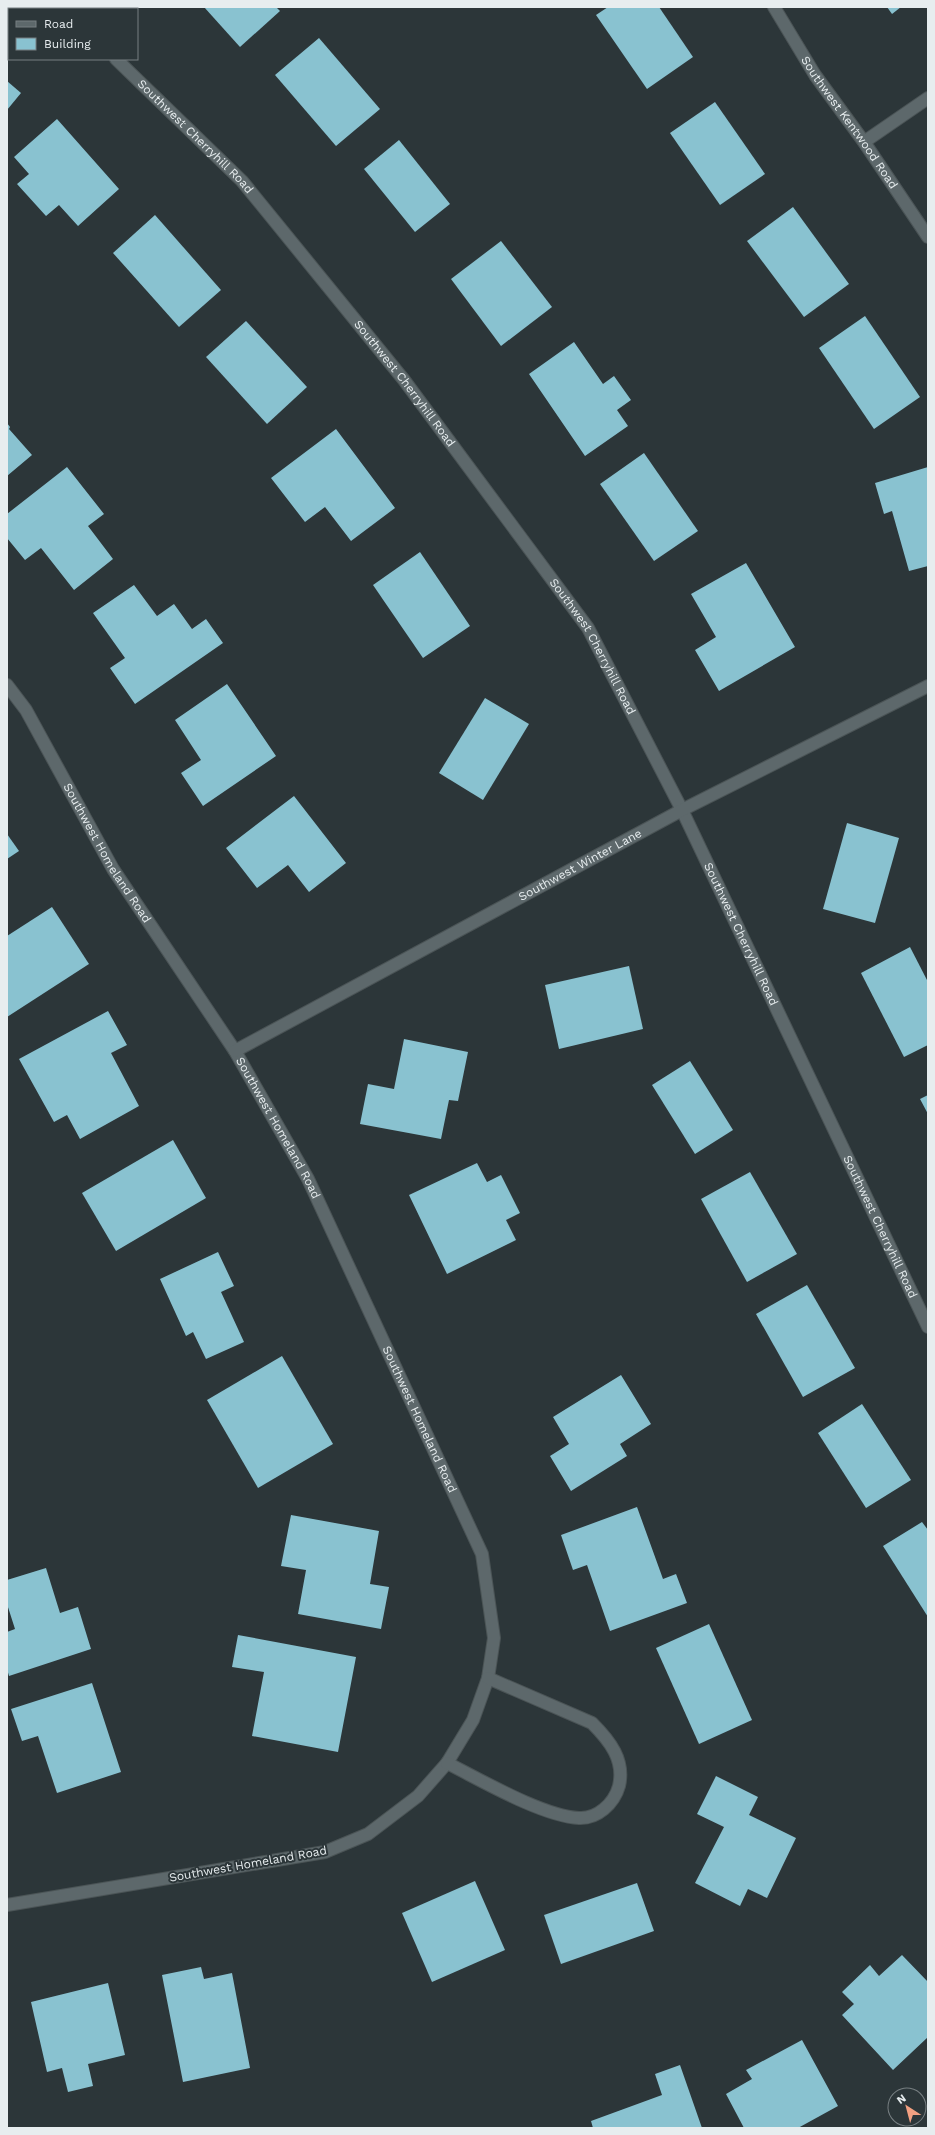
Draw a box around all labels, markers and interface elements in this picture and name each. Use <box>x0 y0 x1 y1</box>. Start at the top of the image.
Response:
legend <box>8 8 138 60</box>
text: Road <box>44 17 73 31</box>
text: Building <box>44 37 91 51</box>
street label: Southwest Kentwood Road <box>798 54 901 192</box>
street label: Southwest Cherryhill Road <box>135 77 256 196</box>
street label: Southwest Cherryhill Road <box>351 317 458 449</box>
street label: Southwest Cherryhill Road <box>547 576 638 717</box>
street label: Southwest Homeland Road <box>60 781 154 926</box>
street label: Southwest Winter Lane <box>516 826 644 904</box>
street label: Southwest Cherryhill Road <box>701 860 781 1008</box>
street label: Southwest Homeland Road <box>233 1055 323 1201</box>
street label: Southwest Cherryhill Road <box>840 1153 920 1300</box>
street label: Southwest Homeland Road <box>379 1344 460 1495</box>
street label: Southwest Homeland Road <box>168 1843 328 1885</box>
north arrow <box>887 2087 927 2127</box>
text: N <box>894 2092 909 2107</box>

